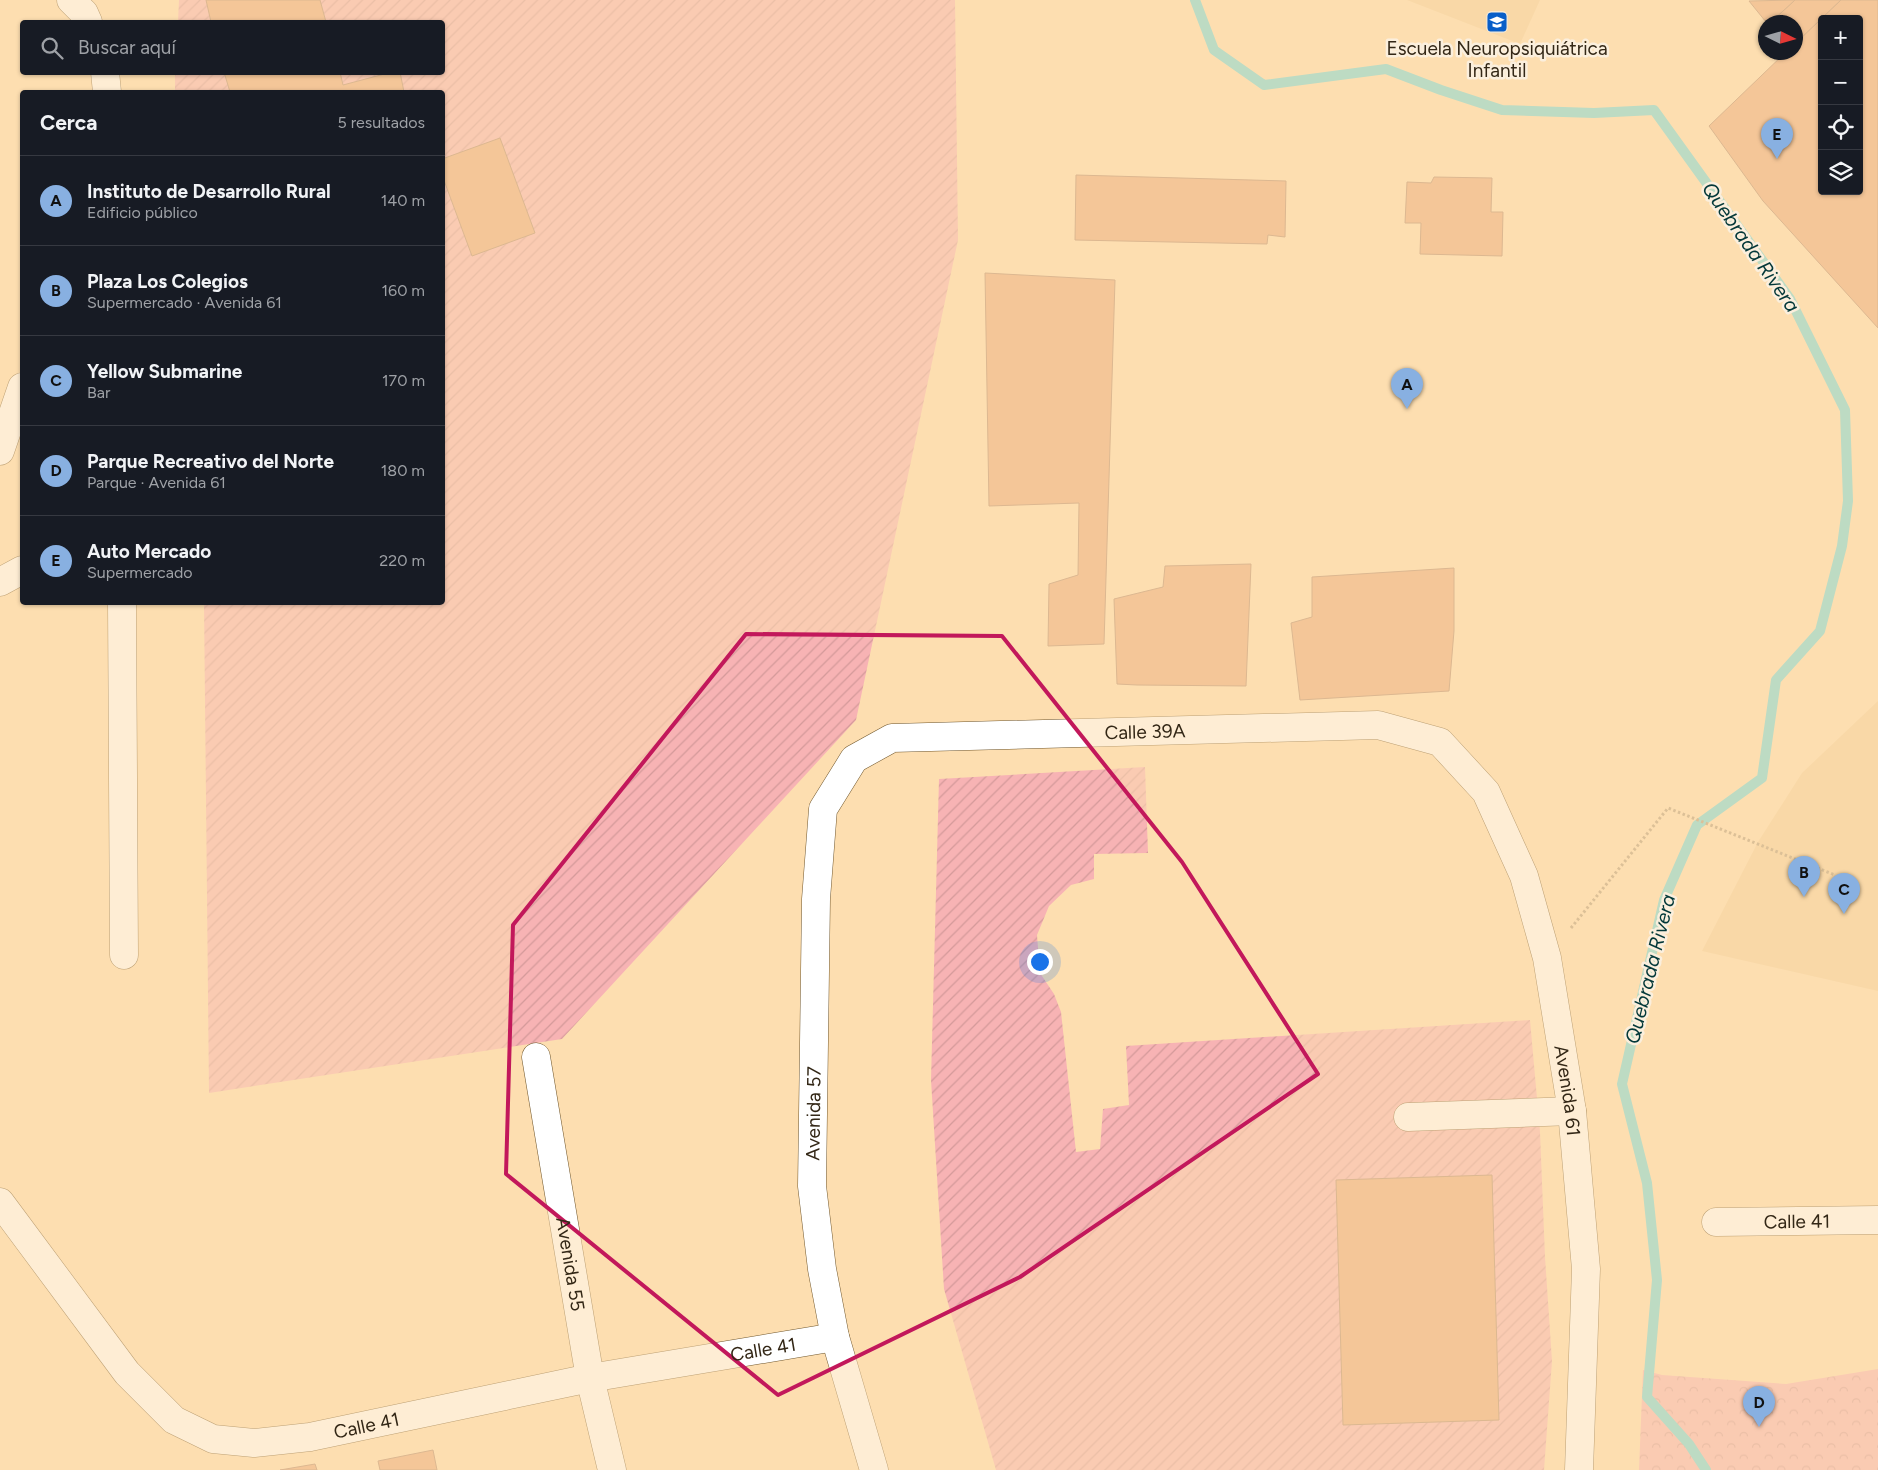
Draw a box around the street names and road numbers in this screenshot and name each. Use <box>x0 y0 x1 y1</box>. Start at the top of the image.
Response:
street label: Calle 39A <box>1104 719 1186 744</box>
street label: Avenida 61 <box>1549 1043 1585 1137</box>
street label: Avenida 57 <box>801 1066 826 1161</box>
street label: Calle 41 <box>1764 1210 1830 1233</box>
street label: Avenida 55 <box>551 1215 590 1313</box>
street label: Calle 41 <box>728 1333 798 1366</box>
street label: Calle 41 <box>332 1407 401 1444</box>

